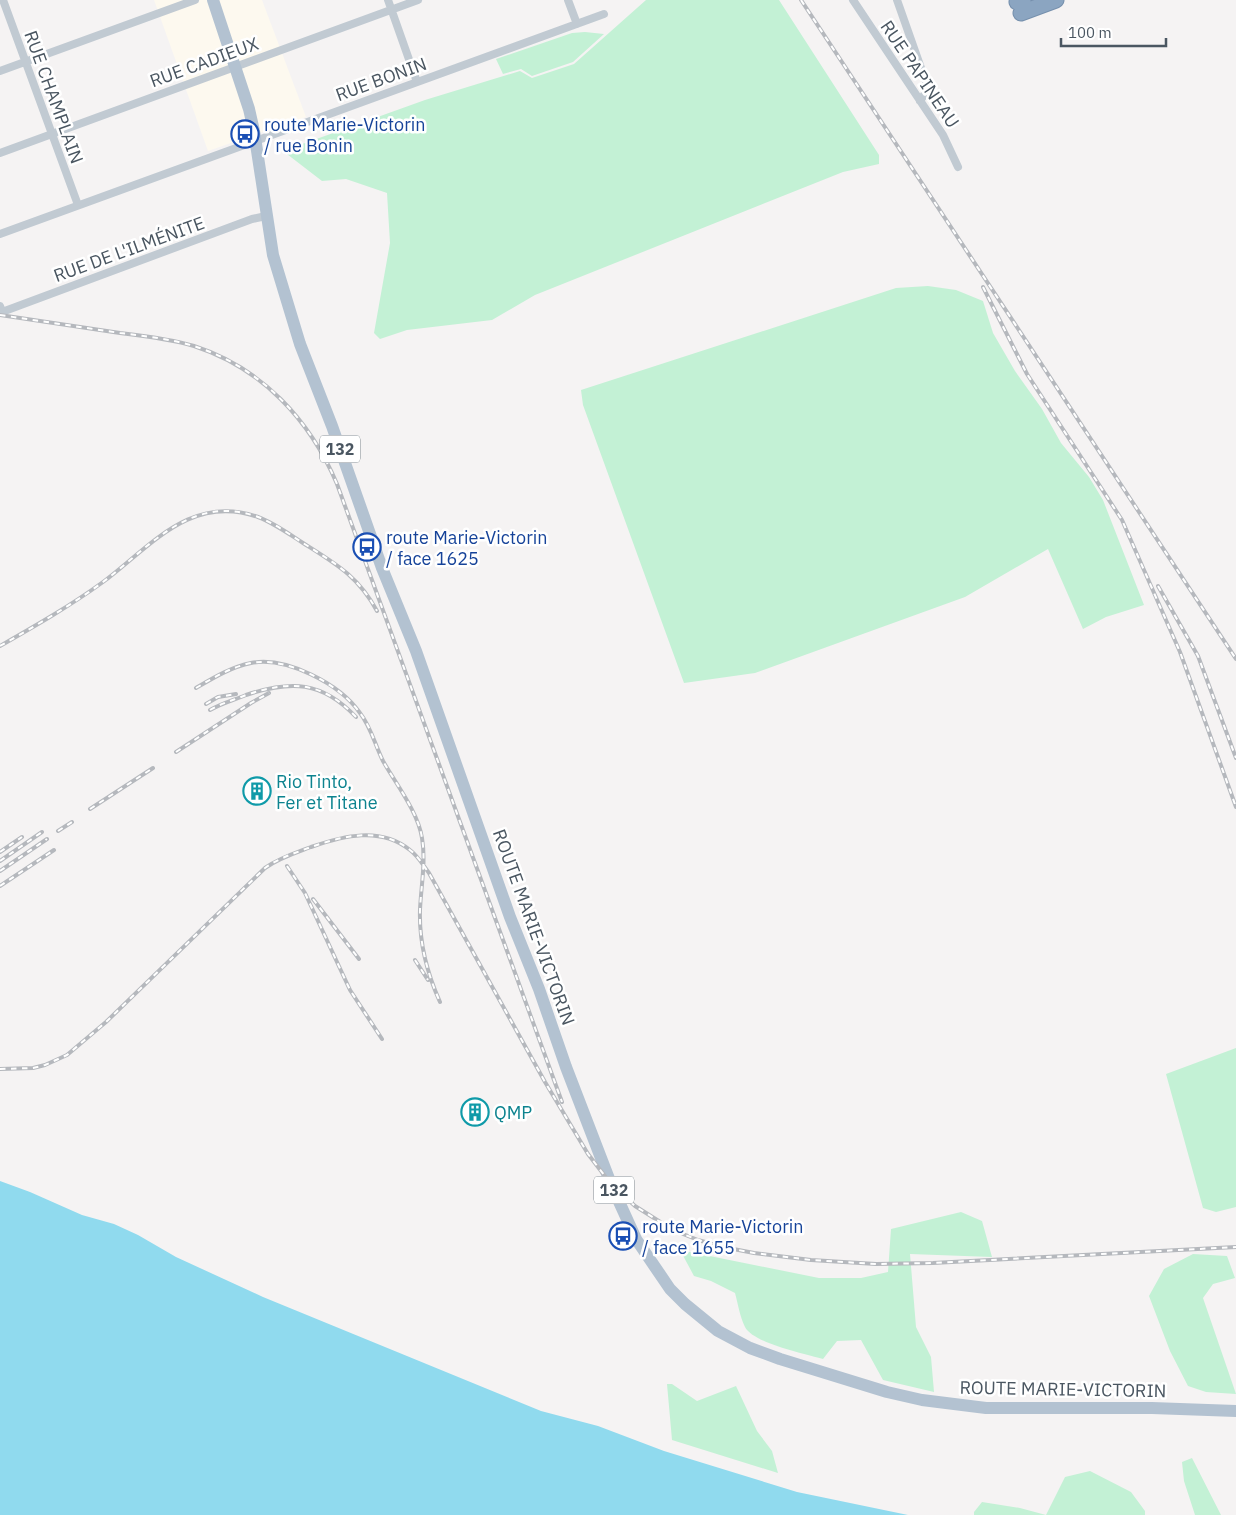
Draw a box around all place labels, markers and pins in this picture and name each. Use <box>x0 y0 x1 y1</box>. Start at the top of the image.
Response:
place label: route Marie-Victorin / rue Bonin <box>264 113 426 157</box>
bus stop icon: route Marie-Victorin / rue Bonin <box>230 119 260 149</box>
place label: route Marie-Victorin / face 1625 <box>386 526 548 570</box>
bus stop icon: route Marie-Victorin / face 1625 <box>352 532 382 562</box>
place label: Rio Tinto, Fer et Titane <box>276 770 378 814</box>
building icon: Rio Tinto, Fer et Titane <box>242 776 272 806</box>
building icon: QMP <box>460 1097 490 1127</box>
place label: QMP <box>494 1101 532 1124</box>
place label: route Marie-Victorin / face 1655 <box>642 1215 804 1259</box>
bus stop icon: route Marie-Victorin / face 1655 <box>608 1221 638 1251</box>

